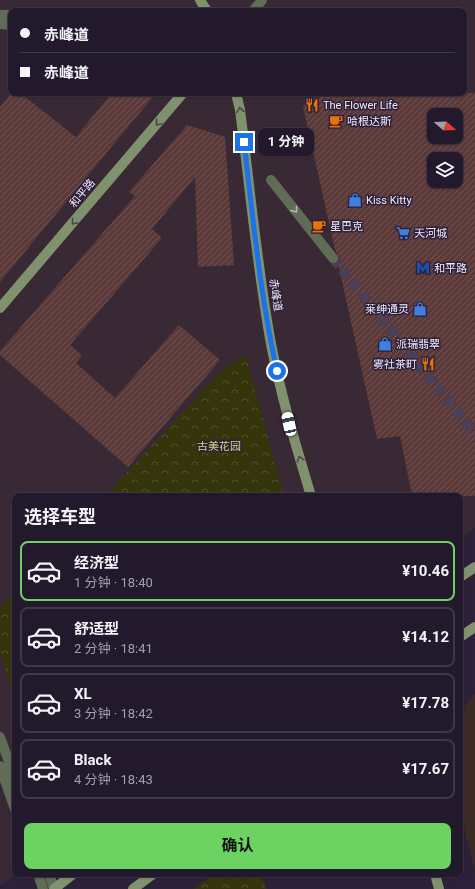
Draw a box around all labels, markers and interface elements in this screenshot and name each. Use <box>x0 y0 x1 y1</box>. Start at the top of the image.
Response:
text: 赤峰道 <box>44 26 89 44</box>
text: 赤峰道 <box>44 64 89 82</box>
restaurant icon: The Flower Life <box>304 97 320 113</box>
place label: The Flower Life <box>323 99 398 112</box>
one-way arrow <box>236 107 244 113</box>
north arrow <box>427 108 463 144</box>
map controls <box>427 108 463 188</box>
cafe icon: 哈根达斯 <box>328 113 344 129</box>
place label: 哈根达斯 <box>347 115 391 128</box>
one-way arrow <box>155 118 162 125</box>
callout: 1 分钟 <box>258 128 314 156</box>
route end <box>235 133 253 151</box>
text: 1 分钟 <box>268 134 304 149</box>
button: layers <box>427 152 463 188</box>
street label: 和平路 <box>67 177 98 210</box>
shop icon: Kiss Kitty <box>347 192 363 208</box>
place label: Kiss Kitty <box>366 194 412 207</box>
one-way arrow <box>291 206 298 213</box>
one-way arrow <box>71 217 78 224</box>
cafe icon: 星巴克 <box>311 218 327 234</box>
place label: 星巴克 <box>330 220 363 233</box>
supermarket icon: 天河城 <box>395 225 411 241</box>
place label: 天河城 <box>414 227 447 240</box>
metro station icon: 和平路 <box>415 260 431 276</box>
place label: 和平路 <box>434 262 467 275</box>
street label: 赤峰道 <box>267 278 285 312</box>
shop icon: 莱绅通灵 <box>412 301 428 317</box>
place label: 莱绅通灵 <box>365 303 409 316</box>
shop icon: 派瑞翡翠 <box>377 336 393 352</box>
place label: 派瑞翡翠 <box>396 338 440 351</box>
restaurant icon: 雾社茶町 <box>420 356 436 372</box>
place label: 雾社茶町 <box>373 358 417 371</box>
route start <box>268 362 286 380</box>
car <box>281 411 297 437</box>
park label: 古美花园 <box>197 440 241 453</box>
one-way arrow <box>296 455 305 462</box>
text: 选择车型 <box>24 506 96 527</box>
icon: car <box>26 553 62 589</box>
text: 经济型 <box>74 554 119 572</box>
text: ¥10.46 <box>402 562 449 580</box>
text: 1 分钟 · 18:40 <box>74 575 153 590</box>
icon: car <box>26 619 62 655</box>
text: 舒适型 <box>74 620 119 638</box>
text: ¥14.12 <box>402 628 449 646</box>
text: 2 分钟 · 18:41 <box>74 641 153 656</box>
icon: car <box>26 685 62 721</box>
text: XL <box>74 685 92 703</box>
text: ¥17.78 <box>402 694 449 712</box>
text: 3 分钟 · 18:42 <box>74 706 153 721</box>
icon: car <box>26 751 62 787</box>
text: Black <box>74 751 111 769</box>
text: ¥17.67 <box>402 760 449 778</box>
text: 4 分钟 · 18:43 <box>74 772 153 787</box>
button: 确认 <box>24 823 451 869</box>

